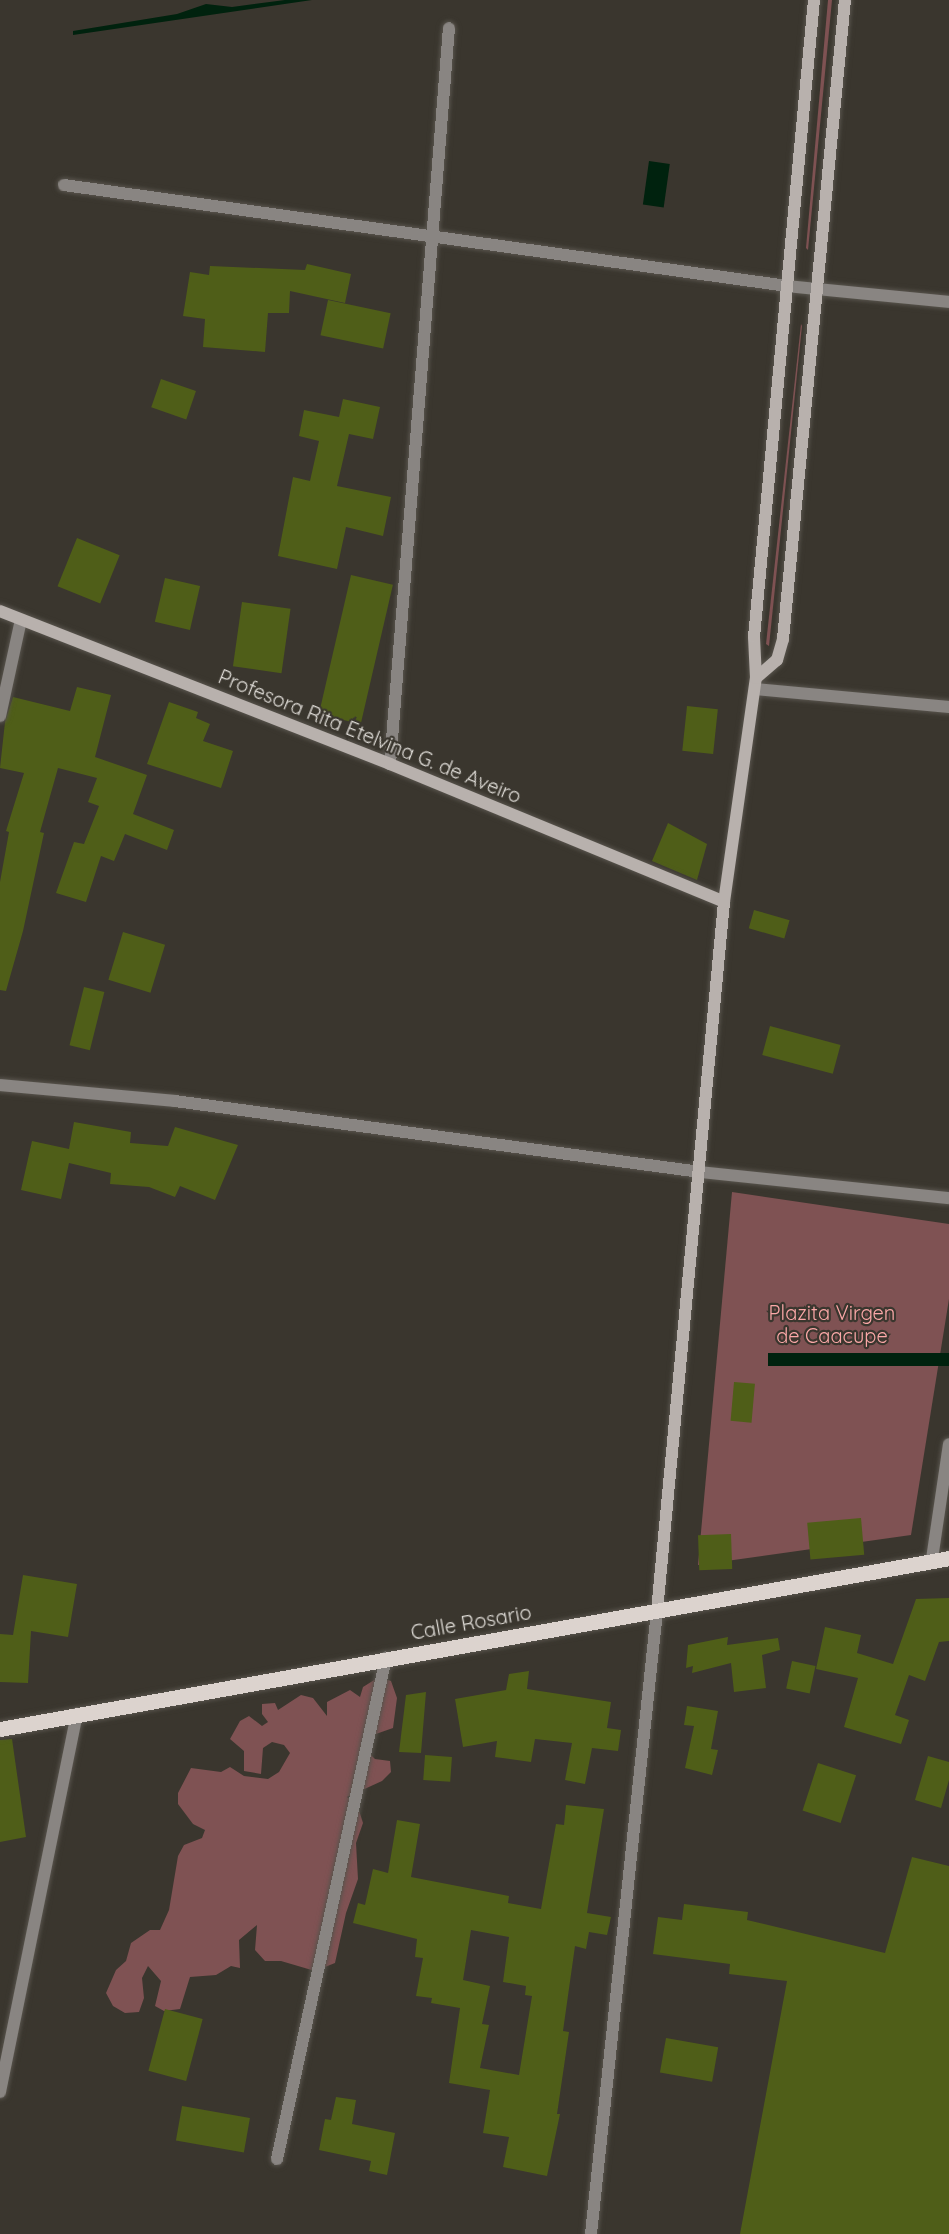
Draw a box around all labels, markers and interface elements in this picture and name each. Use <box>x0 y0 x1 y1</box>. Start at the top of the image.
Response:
street label: Profesora Rita Etelvina G. de Aveiro <box>215 664 525 808</box>
park label: Plazita Virgen de Caacupe <box>769 1300 895 1347</box>
street label: Calle Rosario <box>409 1600 533 1644</box>

